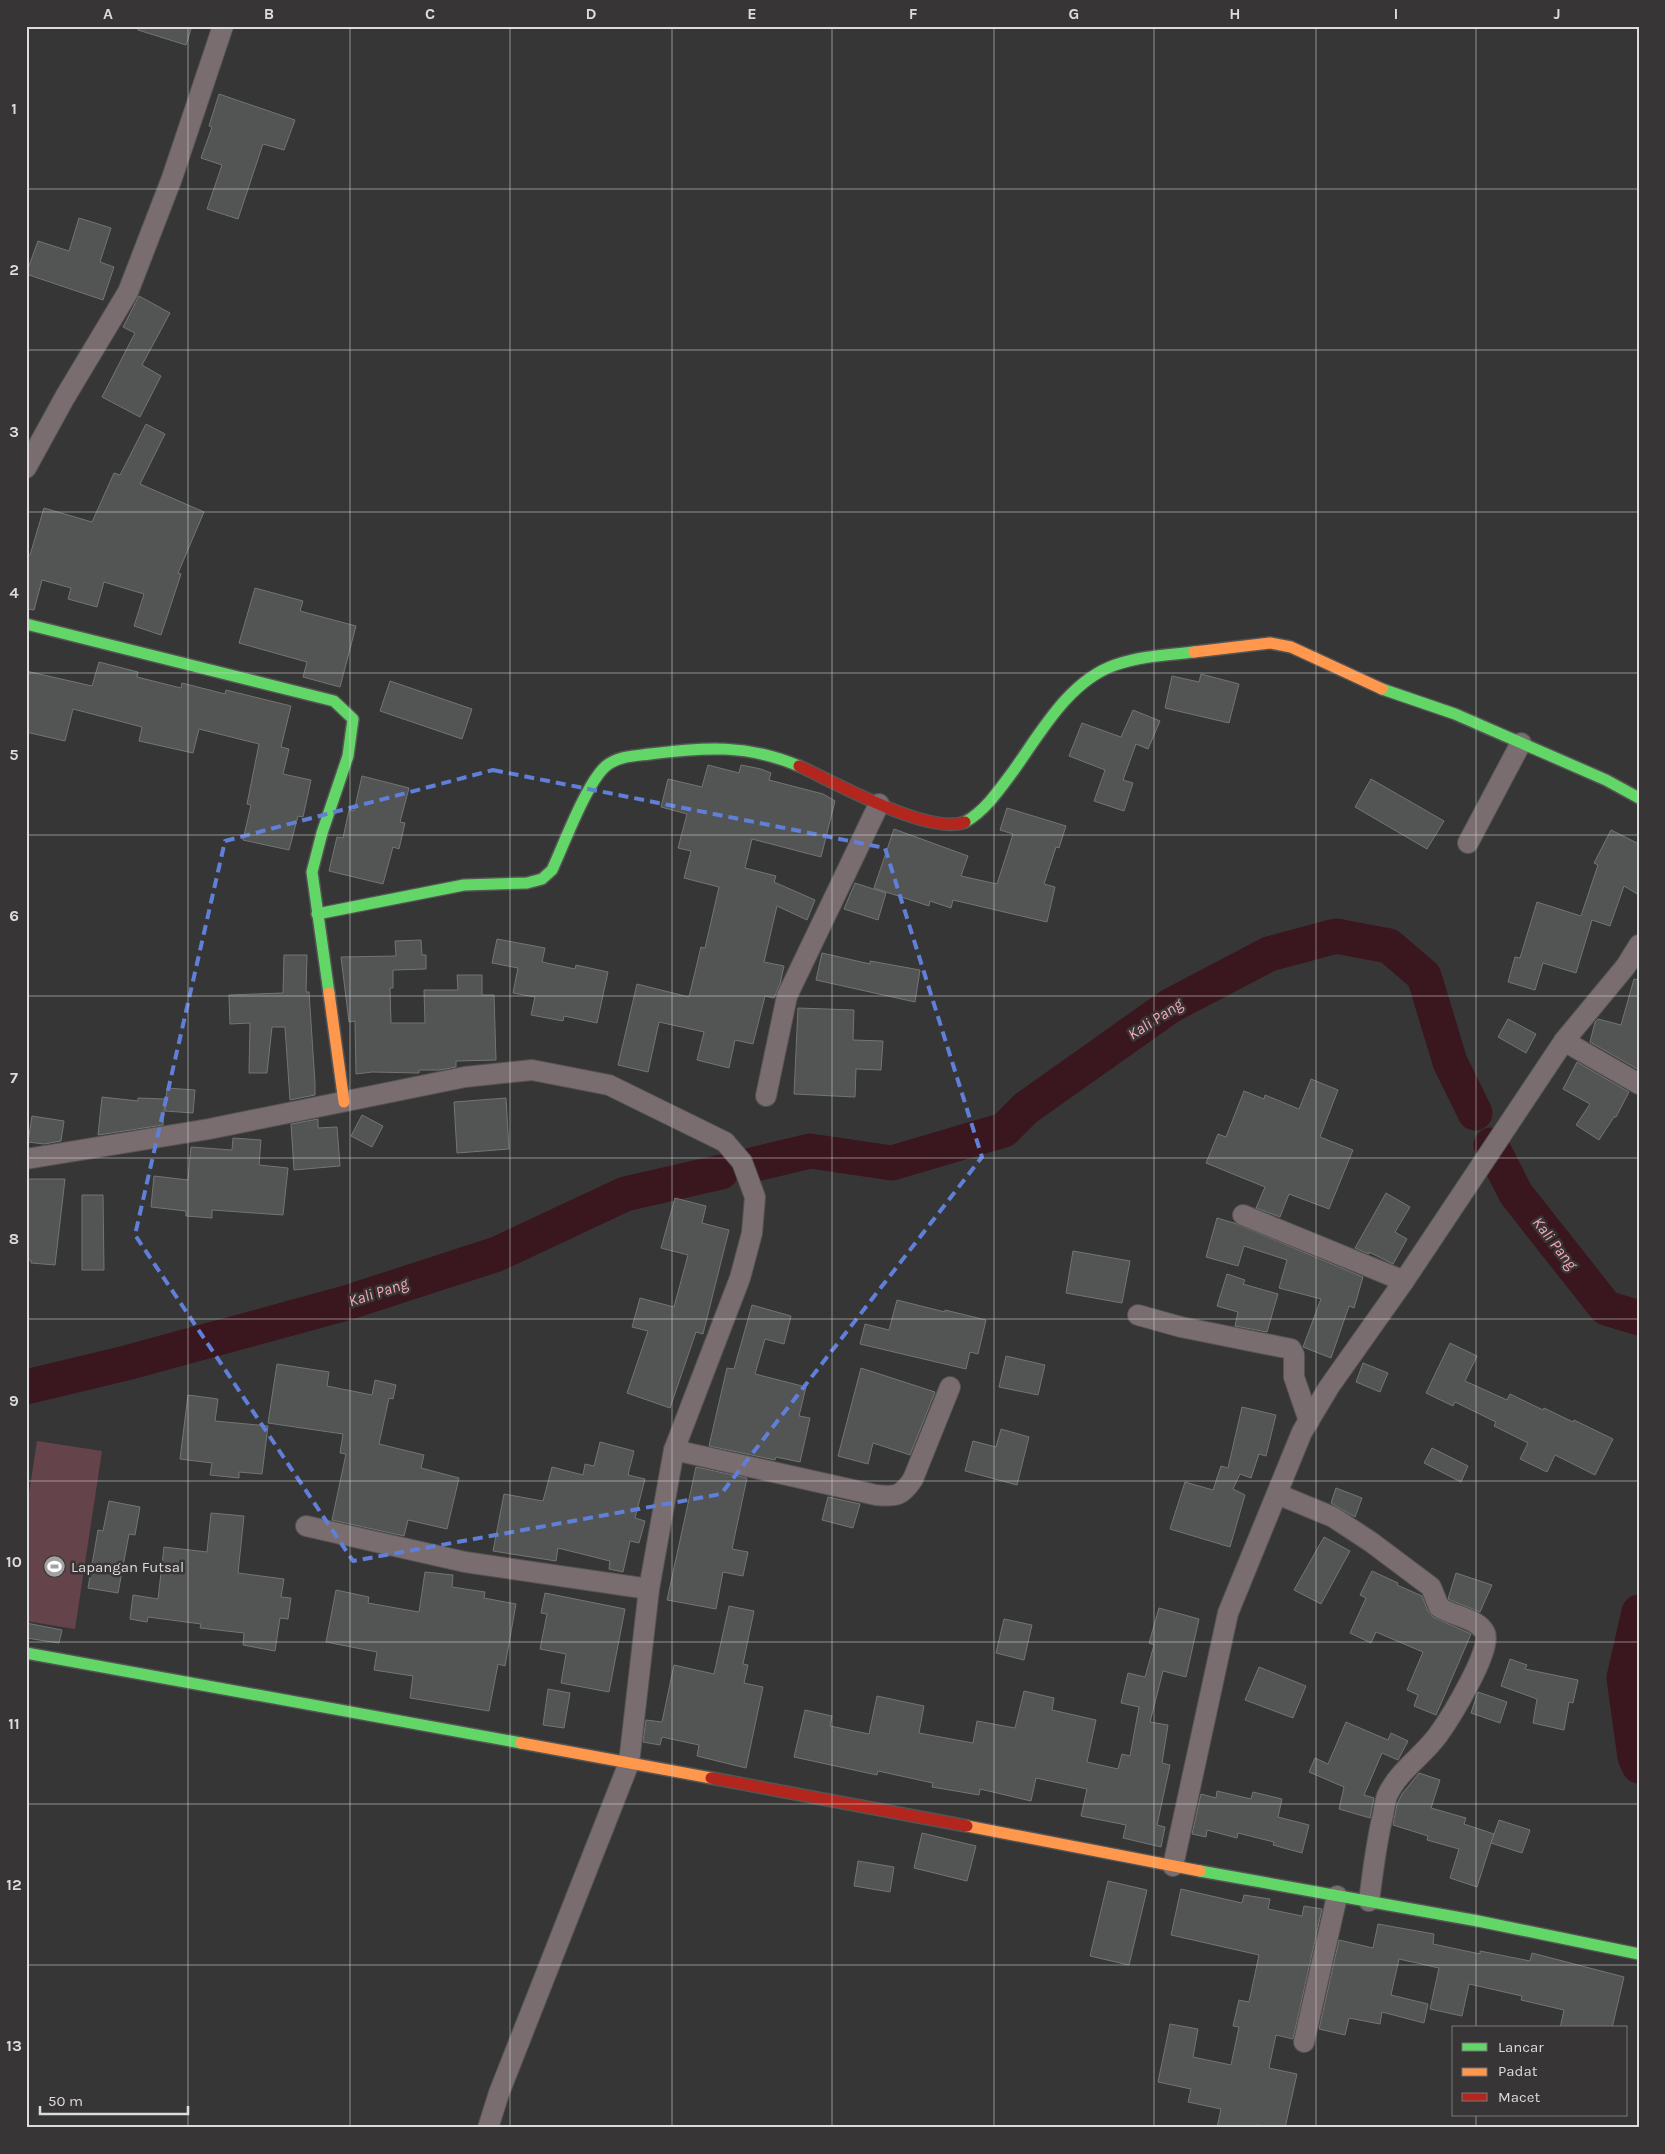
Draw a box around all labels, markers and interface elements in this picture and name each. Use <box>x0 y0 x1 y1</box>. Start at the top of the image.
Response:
text: A <box>103 4 113 23</box>
text: B <box>264 4 274 23</box>
text: C <box>425 4 435 23</box>
text: D <box>586 4 597 23</box>
text: E <box>747 4 757 23</box>
text: F <box>909 4 918 23</box>
text: G <box>1069 4 1079 23</box>
text: H <box>1229 4 1241 23</box>
text: I <box>1394 4 1398 23</box>
text: J <box>1553 4 1561 23</box>
text: 1 <box>11 99 17 118</box>
text: 2 <box>9 260 19 279</box>
text: 3 <box>9 422 19 441</box>
text: 4 <box>9 583 19 602</box>
text: 5 <box>9 745 19 764</box>
text: 6 <box>9 906 19 925</box>
water label: Kali Pang <box>1124 994 1187 1044</box>
text: 7 <box>10 1068 18 1087</box>
water label: Kali Pang <box>1529 1213 1582 1274</box>
text: 8 <box>9 1229 19 1248</box>
water label: Kali Pang <box>346 1273 411 1311</box>
text: 9 <box>9 1391 19 1410</box>
text: 10 <box>6 1552 22 1571</box>
sports icon: Lapangan Futsal <box>43 1555 67 1579</box>
place label: Lapangan Futsal <box>71 1558 184 1576</box>
text: 11 <box>8 1714 20 1733</box>
text: 12 <box>6 1875 22 1894</box>
legend <box>1452 2026 1628 2116</box>
text: 13 <box>6 2036 22 2055</box>
text: Lancar <box>1498 2038 1544 2056</box>
text: Padat <box>1498 2062 1538 2080</box>
scale bar <box>40 2084 188 2116</box>
text: Macet <box>1498 2088 1540 2106</box>
text: 50 m <box>48 2092 83 2110</box>

